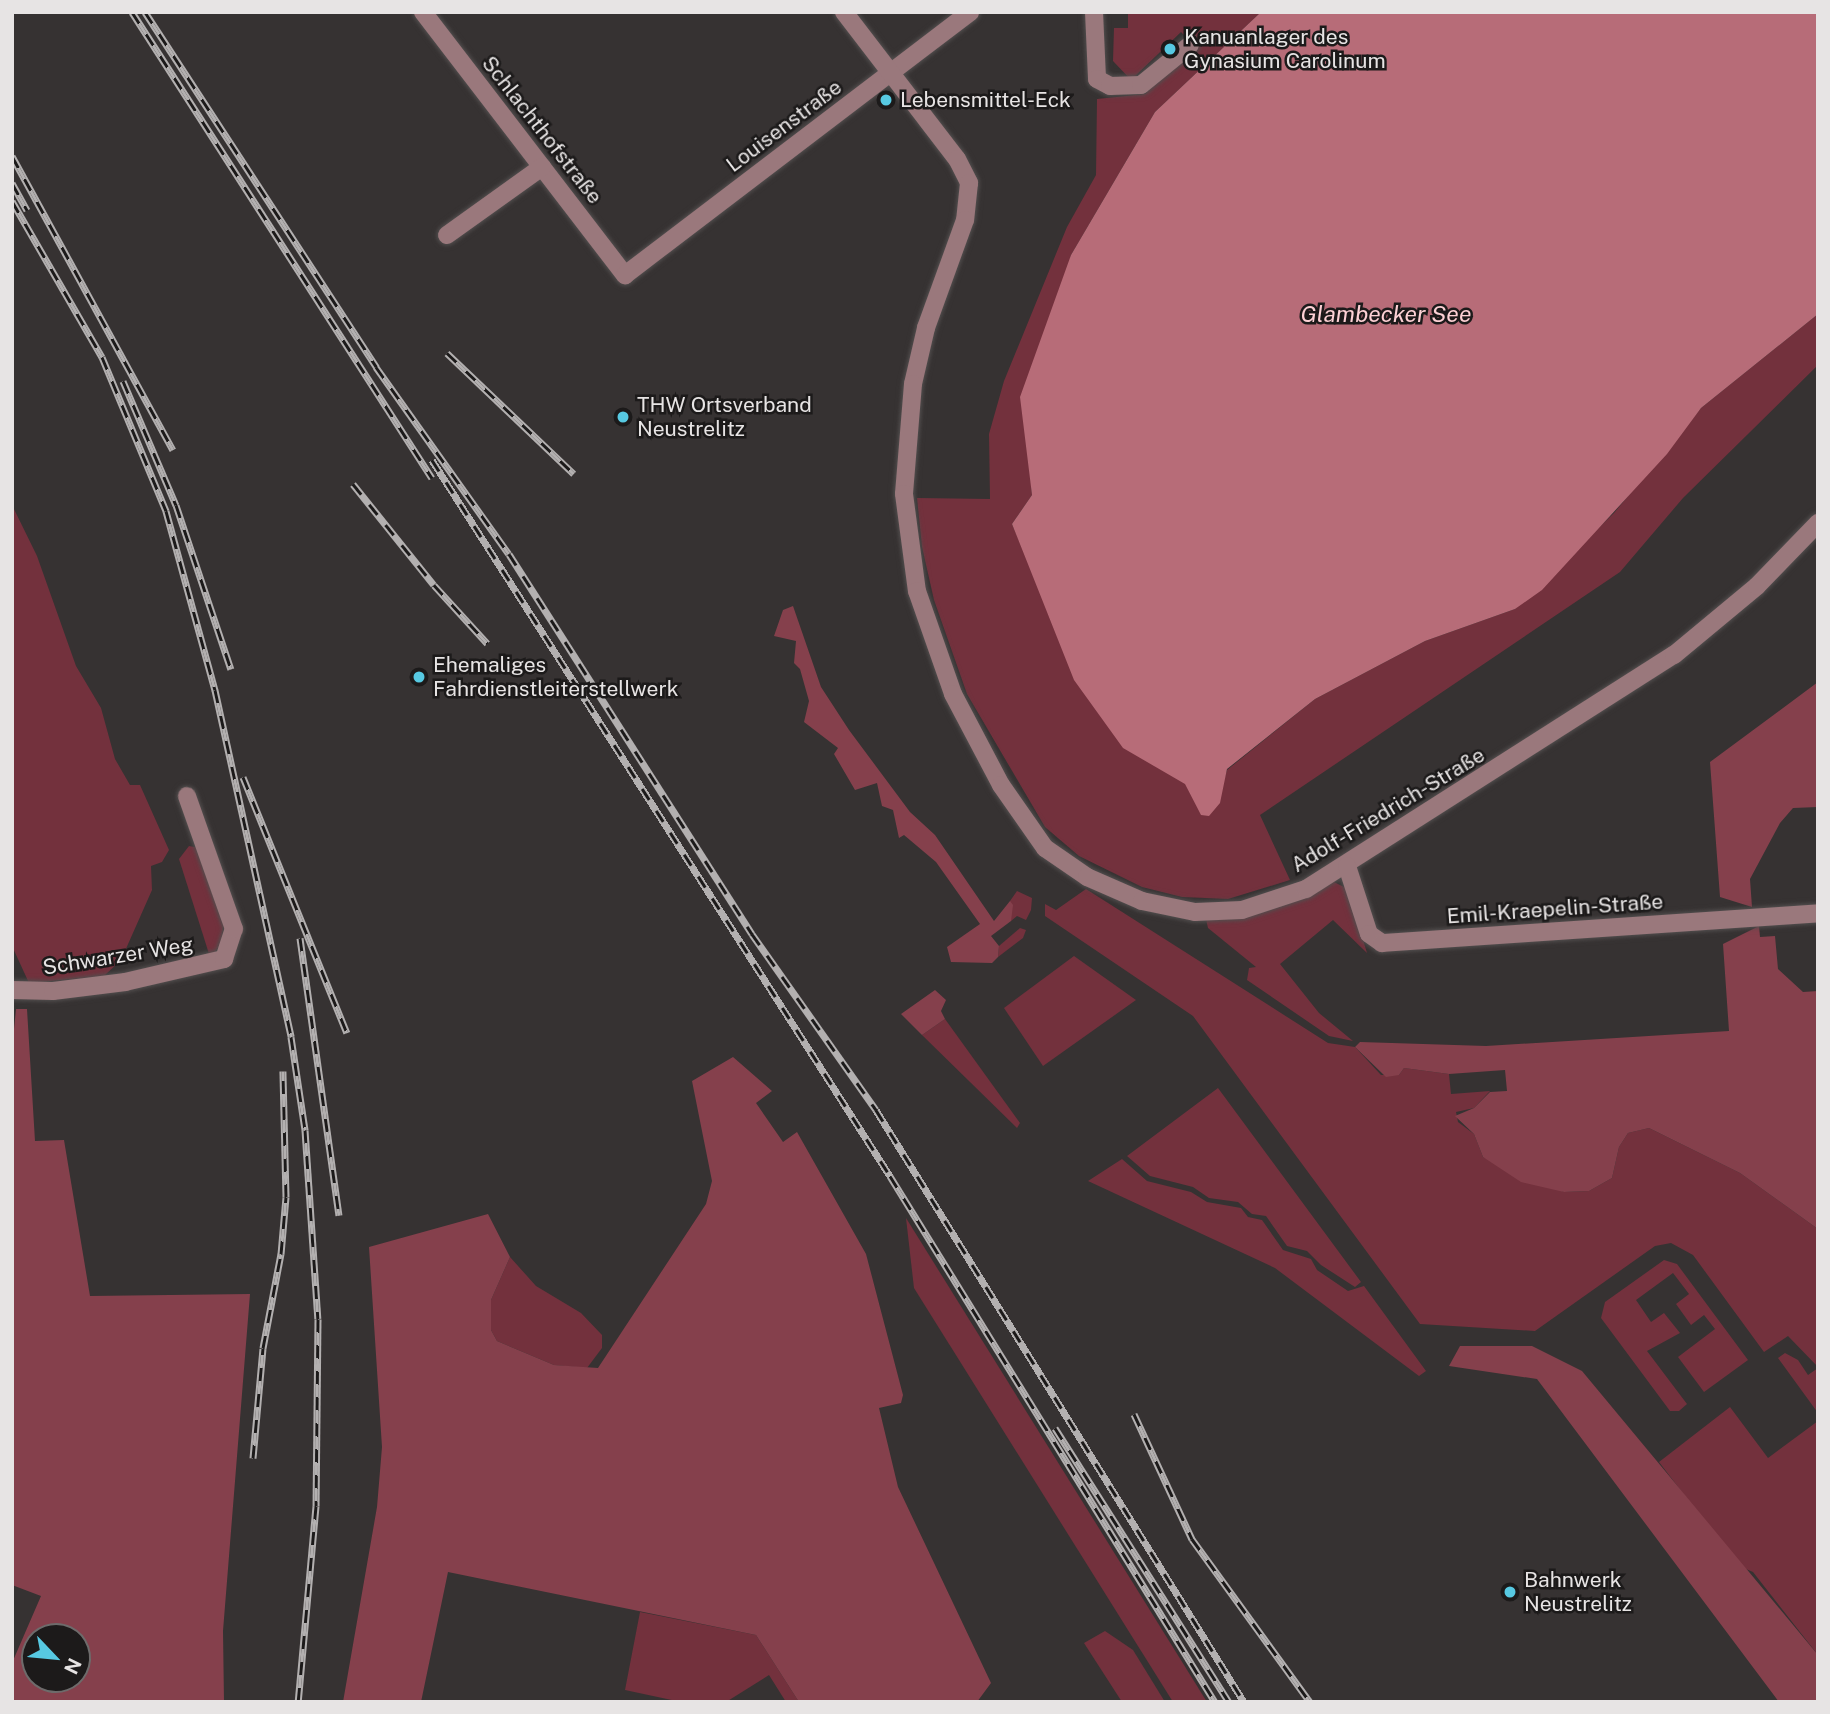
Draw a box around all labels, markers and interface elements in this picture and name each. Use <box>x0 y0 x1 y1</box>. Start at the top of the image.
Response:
place label: Kanuanlager des Gynasium Carolinum <box>1184 24 1386 74</box>
marker: Kanuanlager des Gynasium Carolinum <box>1162 41 1178 57</box>
street label: Schlachthofstraße <box>477 51 607 209</box>
street label: Louisenstraße <box>721 74 847 178</box>
place label: Lebensmittel-Eck <box>900 87 1071 113</box>
marker: Lebensmittel-Eck <box>878 92 894 108</box>
water label: Glambecker See <box>1301 300 1471 328</box>
place label: THW Ortsverband Neustrelitz <box>637 392 812 442</box>
marker: THW Ortsverband Neustrelitz <box>615 409 631 425</box>
place label: Ehemaliges Fahrdienstleiterstellwerk <box>433 652 678 702</box>
marker: Ehemaliges Fahrdienstleiterstellwerk <box>411 669 427 685</box>
street label: Adolf-Friedrich-Straße <box>1287 742 1489 878</box>
street label: Emil-Kraepelin-Straße <box>1446 889 1664 929</box>
street label: Schwarzer Weg <box>41 932 195 980</box>
place label: Bahnwerk Neustrelitz <box>1524 1567 1632 1617</box>
marker: Bahnwerk Neustrelitz <box>1502 1584 1518 1600</box>
north arrow <box>21 1623 91 1693</box>
text: N <box>60 1655 86 1678</box>

